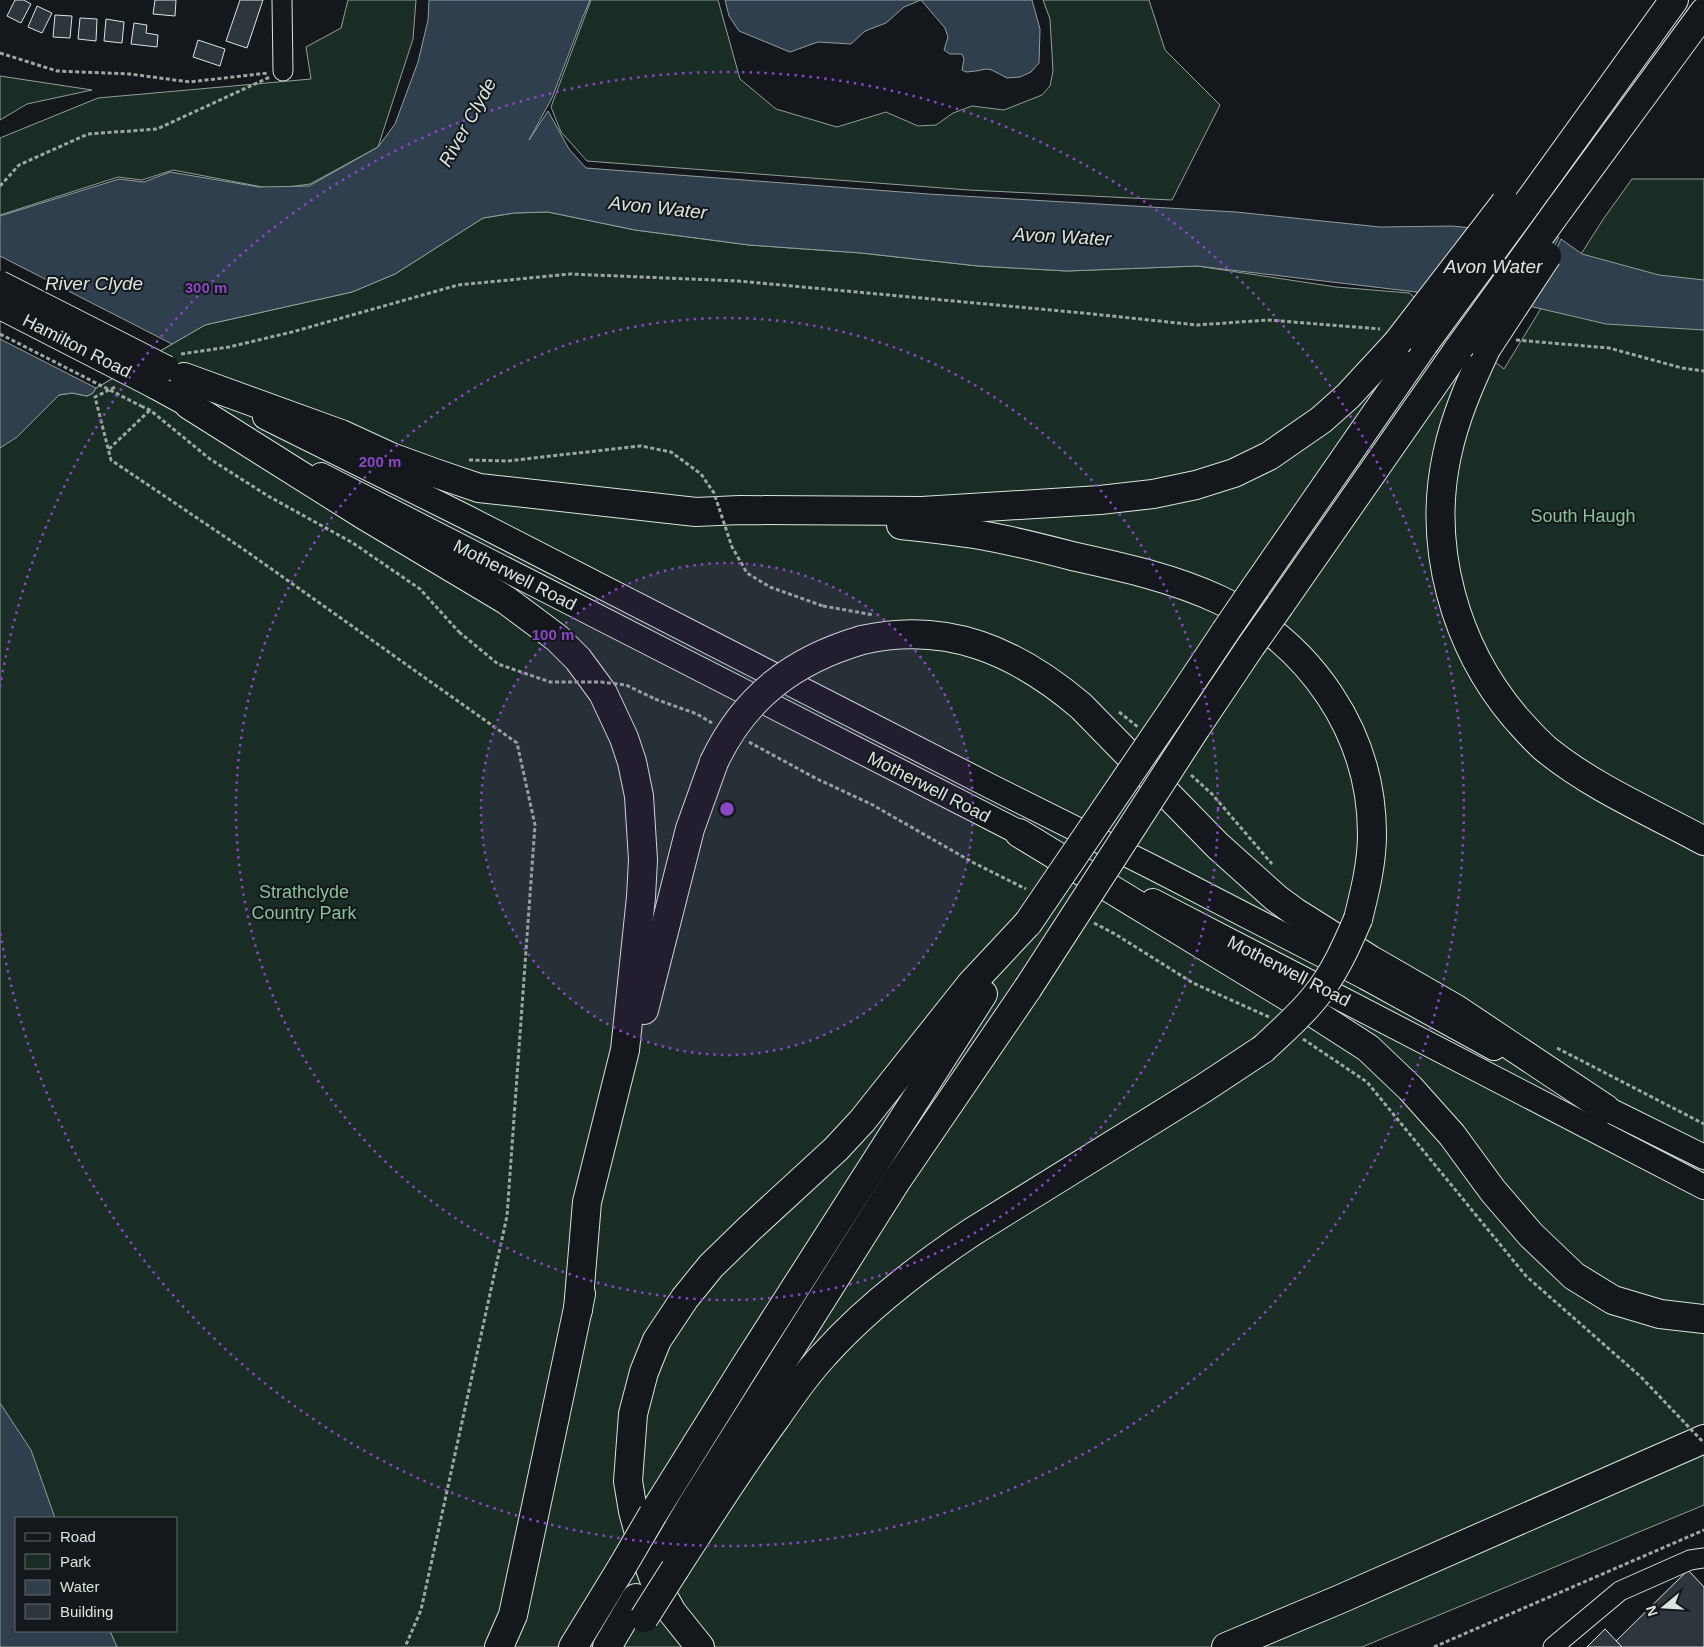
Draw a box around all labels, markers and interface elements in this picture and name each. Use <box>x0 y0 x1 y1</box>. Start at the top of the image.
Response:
water label: River Clyde <box>434 74 500 170</box>
water label: Avon Water <box>607 192 709 223</box>
water label: Avon Water <box>1011 223 1112 250</box>
water label: Avon Water <box>1443 256 1543 277</box>
water label: River Clyde <box>45 273 143 294</box>
text: 300 m <box>185 279 227 296</box>
street label: Hamilton Road <box>19 310 135 382</box>
text: 200 m <box>359 453 401 470</box>
park label: South Haugh <box>1530 506 1636 526</box>
street label: Motherwell Road <box>450 535 580 615</box>
text: 100 m <box>532 626 574 643</box>
street label: Motherwell Road <box>864 747 994 827</box>
centre of rings <box>718 800 736 818</box>
park label: Strathclyde Country Park <box>251 882 358 923</box>
street label: Motherwell Road <box>1224 931 1354 1011</box>
legend <box>15 1517 178 1632</box>
text: Road <box>60 1528 96 1545</box>
text: Park <box>60 1553 91 1570</box>
text: Water <box>60 1578 99 1595</box>
north arrow <box>1639 1582 1689 1632</box>
text: Building <box>60 1603 113 1620</box>
text: N <box>1642 1604 1661 1618</box>

